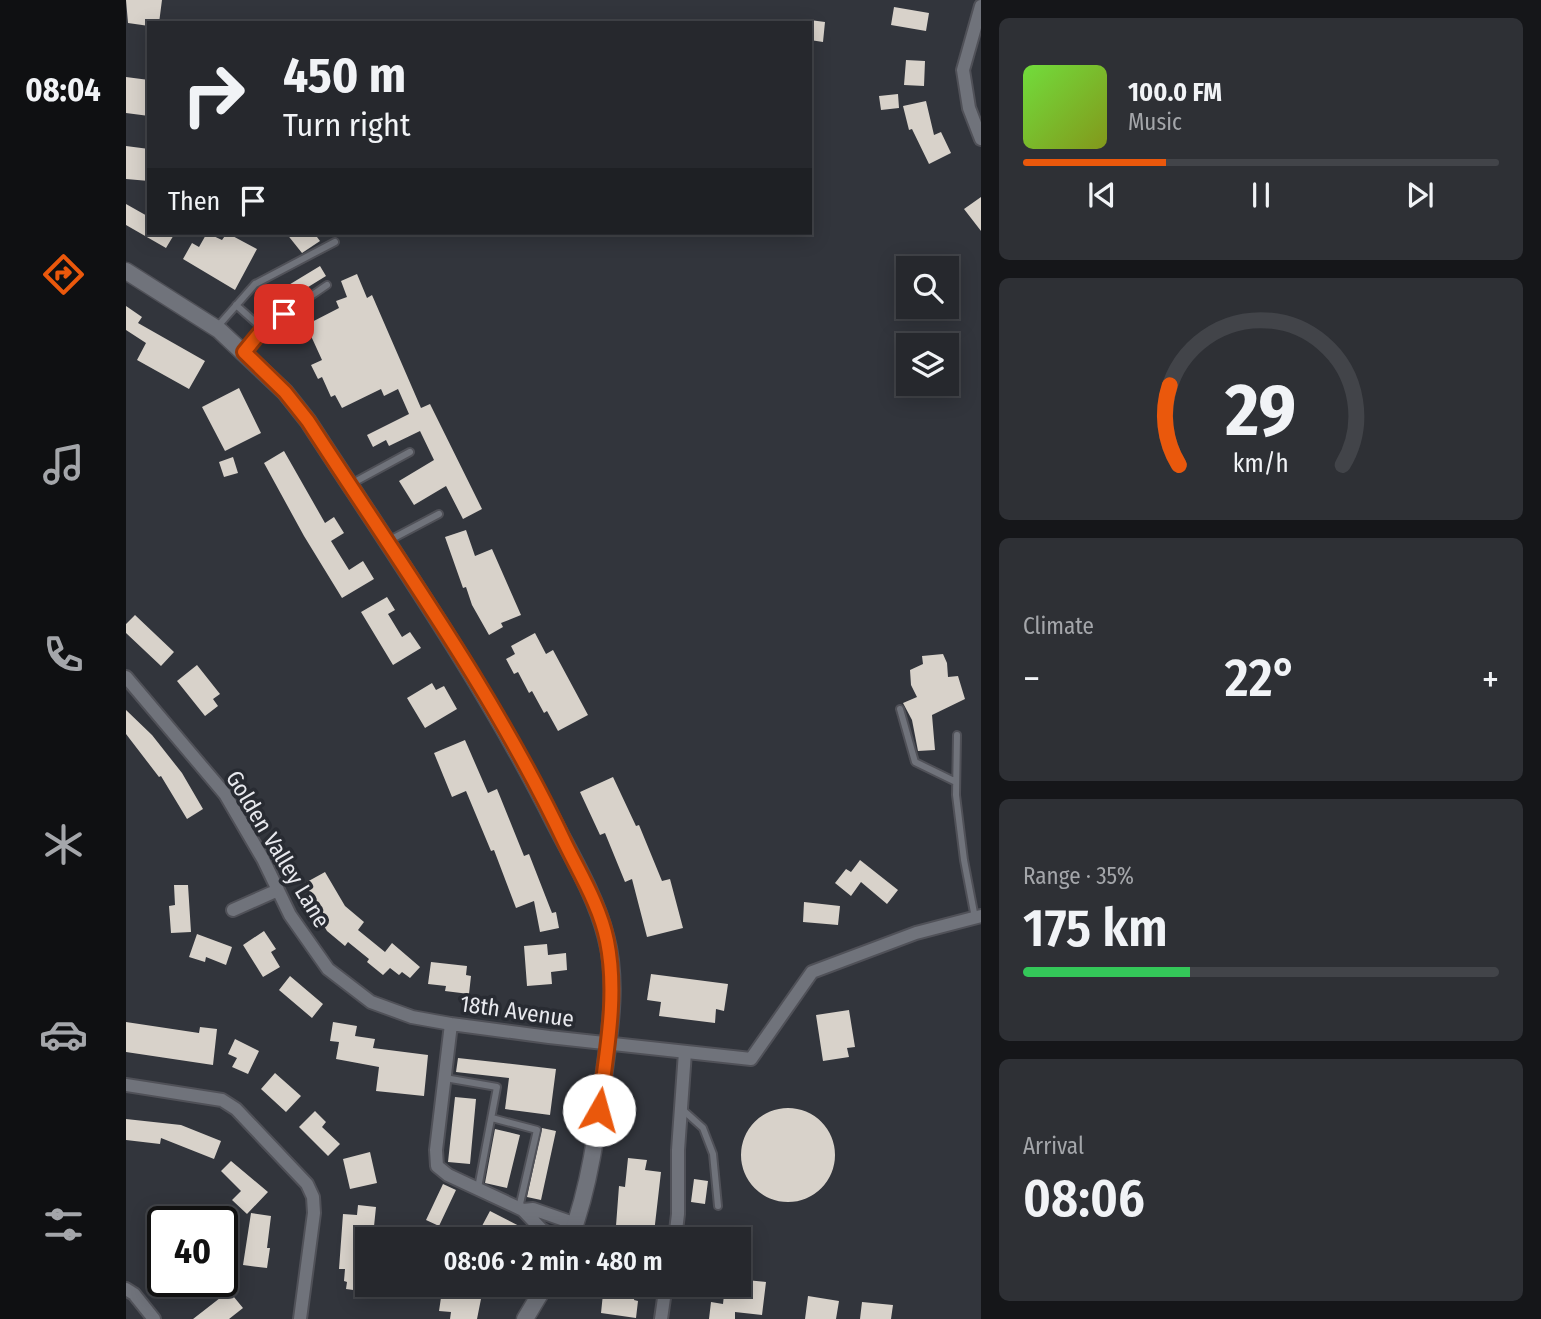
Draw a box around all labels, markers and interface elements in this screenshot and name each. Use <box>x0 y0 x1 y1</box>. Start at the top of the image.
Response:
text: 450 m <box>283 46 406 105</box>
icon: right <box>168 49 259 140</box>
text: 08:04 <box>25 71 101 109</box>
text: 100.0 FM <box>1128 77 1222 108</box>
text: Turn right <box>283 106 410 144</box>
text: Music <box>1128 108 1182 136</box>
icon: previous <box>1083 176 1121 214</box>
icon: pause <box>1242 176 1280 214</box>
icon: next <box>1401 176 1439 214</box>
icon: arrive <box>234 182 272 220</box>
text: Then <box>168 186 220 217</box>
icon: directions <box>39 250 88 299</box>
map controls <box>896 256 959 396</box>
button: search <box>896 256 959 319</box>
pin <box>254 284 314 344</box>
icon: arrive <box>265 295 303 333</box>
button: layers <box>896 333 959 396</box>
text: 29 <box>1225 368 1296 455</box>
icon: music <box>39 440 88 489</box>
text: km/h <box>1233 449 1289 479</box>
text: Climate <box>1023 612 1094 640</box>
icon: phone <box>39 630 88 679</box>
text: 22° <box>1225 647 1297 710</box>
text: − <box>1023 656 1040 702</box>
text: + <box>1482 656 1499 702</box>
street label: Golden Valley Lane <box>220 765 336 933</box>
icon: climate <box>39 820 88 869</box>
text: Range · 35% <box>1023 862 1134 890</box>
text: 175 km <box>1023 897 1168 960</box>
street label: 18th Avenue <box>458 989 576 1033</box>
icon: car <box>39 1010 88 1059</box>
position arrow <box>562 1073 636 1147</box>
text: Arrival <box>1023 1132 1084 1160</box>
text: 08:06 <box>1023 1167 1145 1230</box>
icon: filters <box>39 1200 88 1249</box>
speed limit sign: 40 <box>147 1206 238 1297</box>
text: 08:06 · 2 min · 480 m <box>443 1246 663 1277</box>

